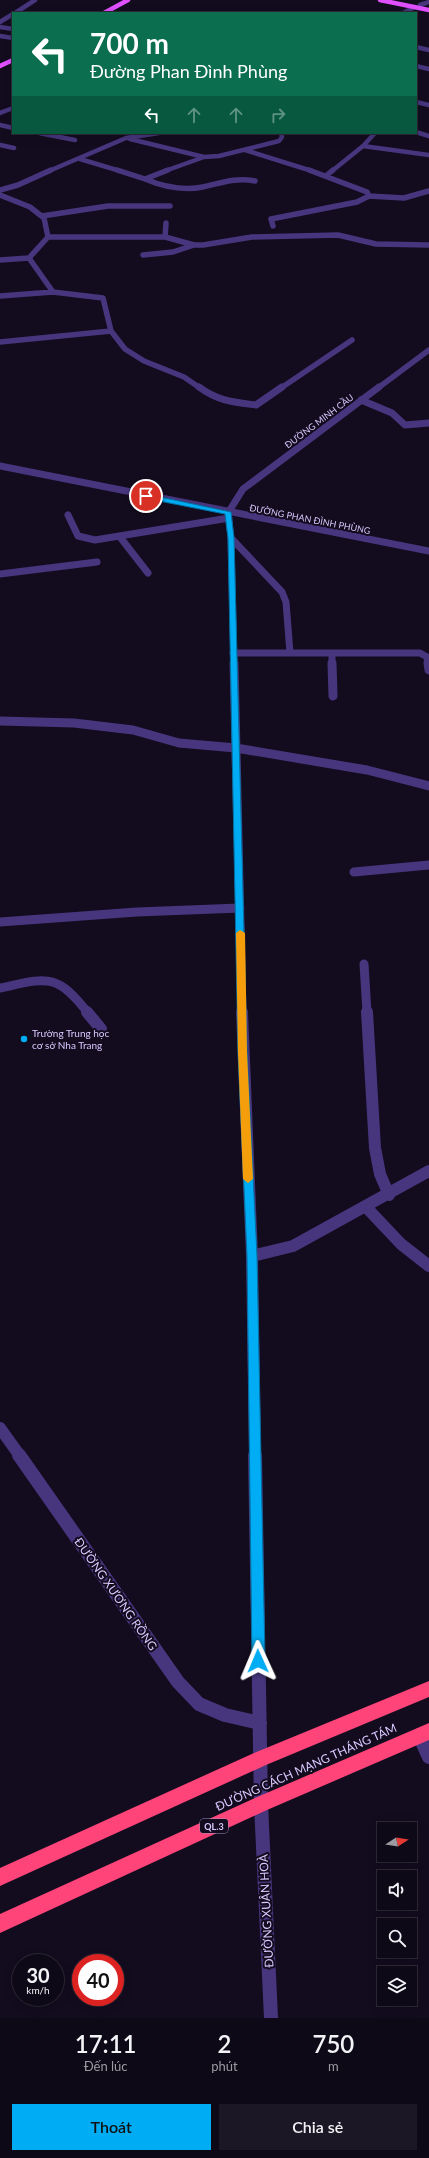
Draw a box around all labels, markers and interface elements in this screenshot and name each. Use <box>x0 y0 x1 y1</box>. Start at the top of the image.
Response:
text: 700 m <box>90 26 169 60</box>
icon: left <box>24 28 76 80</box>
text: Đường Phan Đình Phùng <box>90 60 287 82</box>
icon: left <box>141 104 163 126</box>
icon: ahead <box>183 104 205 126</box>
icon: ahead <box>225 104 247 126</box>
icon: right <box>267 104 289 126</box>
street label: ĐƯỜNG MINH CẦU <box>282 391 356 450</box>
pin <box>129 479 163 513</box>
icon: arrive <box>135 485 157 507</box>
street label: ĐƯỜNG PHAN ĐÌNH PHÙNG <box>249 502 372 536</box>
place label: Trường Trung học cơ sở Nha Trang <box>32 1027 110 1051</box>
marker: Trường Trung học cơ sở Nha Trang <box>19 1034 29 1044</box>
street label: ĐƯỜNG XƯƠNG RỒNG <box>71 1535 161 1653</box>
position arrow <box>237 1640 279 1682</box>
street label: ĐƯỜNG CÁCH MẠNG THÁNG TÁM <box>213 1720 399 1814</box>
road number: QL.3 <box>200 1819 228 1833</box>
north arrow <box>377 1822 417 1862</box>
map controls <box>377 1822 417 2006</box>
street label: ĐƯỜNG XUÂN HOÀ <box>255 1853 276 1968</box>
button: sound <box>377 1870 417 1910</box>
button: search <box>377 1918 417 1958</box>
speed limit sign: 40 <box>72 1954 124 2006</box>
text: 30 <box>26 1963 50 1987</box>
button: layers <box>377 1966 417 2006</box>
text: km/h <box>26 1984 50 1996</box>
text: 17:11 <box>75 2029 137 2058</box>
text: 2 <box>218 2029 231 2058</box>
text: 750 <box>312 2029 354 2058</box>
text: Đến lúc <box>84 2058 128 2074</box>
text: phút <box>211 2058 238 2074</box>
text: m <box>328 2058 339 2074</box>
button: Thoát <box>12 2104 211 2150</box>
button: Chia sẻ <box>219 2104 417 2150</box>

